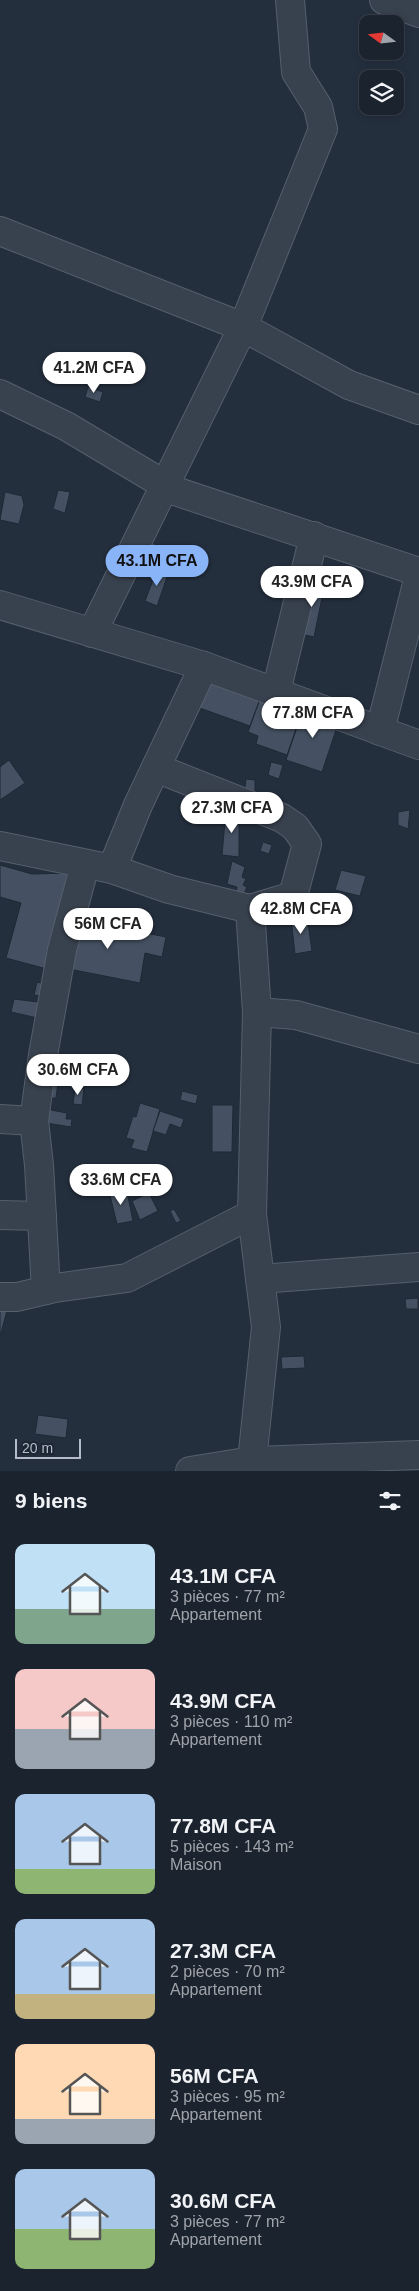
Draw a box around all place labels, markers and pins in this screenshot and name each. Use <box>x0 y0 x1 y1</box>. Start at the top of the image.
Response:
pin: 41.2M CFA <box>37 352 151 394</box>
pin: 43.1M CFA <box>100 544 214 587</box>
pin: 43.9M CFA <box>255 566 369 608</box>
pin: 77.8M CFA <box>256 696 370 739</box>
pin: 27.3M CFA <box>175 792 289 834</box>
pin: 42.8M CFA <box>244 892 358 935</box>
pin: 56M CFA <box>62 908 154 950</box>
pin: 30.6M CFA <box>21 1054 135 1096</box>
pin: 33.6M CFA <box>64 1164 178 1206</box>

